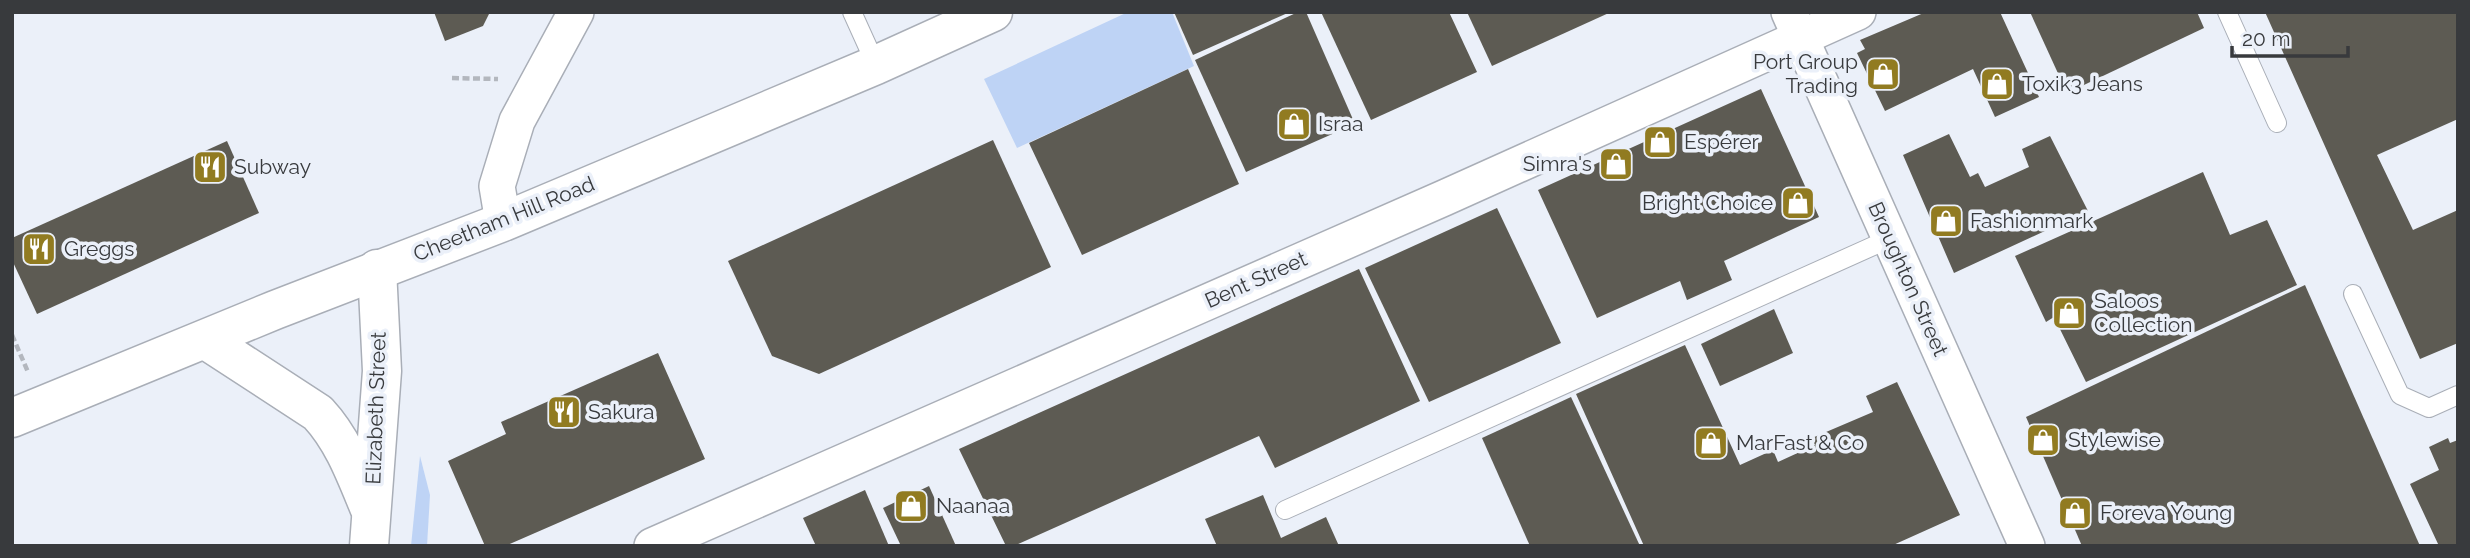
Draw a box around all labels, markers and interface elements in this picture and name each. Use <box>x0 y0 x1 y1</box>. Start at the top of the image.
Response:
scale bar <box>2232 14 2348 58</box>
text: 20 m <box>2242 26 2290 51</box>
place label: Port Group Trading <box>1753 49 1858 98</box>
shop icon: Port Group Trading <box>1864 55 1902 93</box>
shop icon: Toxik3 Jeans <box>1978 65 2016 103</box>
place label: Toxik3 Jeans <box>2022 71 2143 96</box>
shop icon: Israa <box>1275 105 1313 143</box>
place label: Israa <box>1318 111 1363 136</box>
shop icon: Espérer <box>1641 123 1679 161</box>
place label: Espérer <box>1684 129 1760 154</box>
shop icon: Simra's <box>1597 145 1635 183</box>
restaurant icon: Subway <box>191 148 229 186</box>
place label: Simra's <box>1523 151 1592 176</box>
place label: Subway <box>234 154 311 179</box>
street label: Cheetham Hill Road <box>410 171 598 266</box>
shop icon: Bright Choice <box>1779 184 1817 222</box>
place label: Bright Choice <box>1642 190 1773 215</box>
street label: Broughton Street <box>1863 198 1954 360</box>
shop icon: Fashionmark <box>1927 202 1965 240</box>
place label: Fashionmark <box>1970 208 2093 233</box>
restaurant icon: Greggs <box>20 230 58 268</box>
place label: Greggs <box>64 236 135 261</box>
street label: Bent Street <box>1201 246 1311 313</box>
place label: Saloos Collection <box>2094 288 2193 337</box>
shop icon: Saloos Collection <box>2050 294 2088 332</box>
street label: Elizabeth Street <box>360 331 391 485</box>
restaurant icon: Sakura <box>545 393 583 431</box>
place label: Sakura <box>588 399 655 424</box>
shop icon: Stylewise <box>2024 421 2062 459</box>
shop icon: MarFast & Co <box>1692 424 1730 462</box>
place label: Stylewise <box>2068 427 2161 452</box>
place label: MarFast & Co <box>1736 430 1864 455</box>
shop icon: Naanaa <box>892 487 930 525</box>
place label: Naanaa <box>936 493 1010 518</box>
shop icon: Foreva Young <box>2056 494 2094 532</box>
place label: Foreva Young <box>2100 500 2232 525</box>

